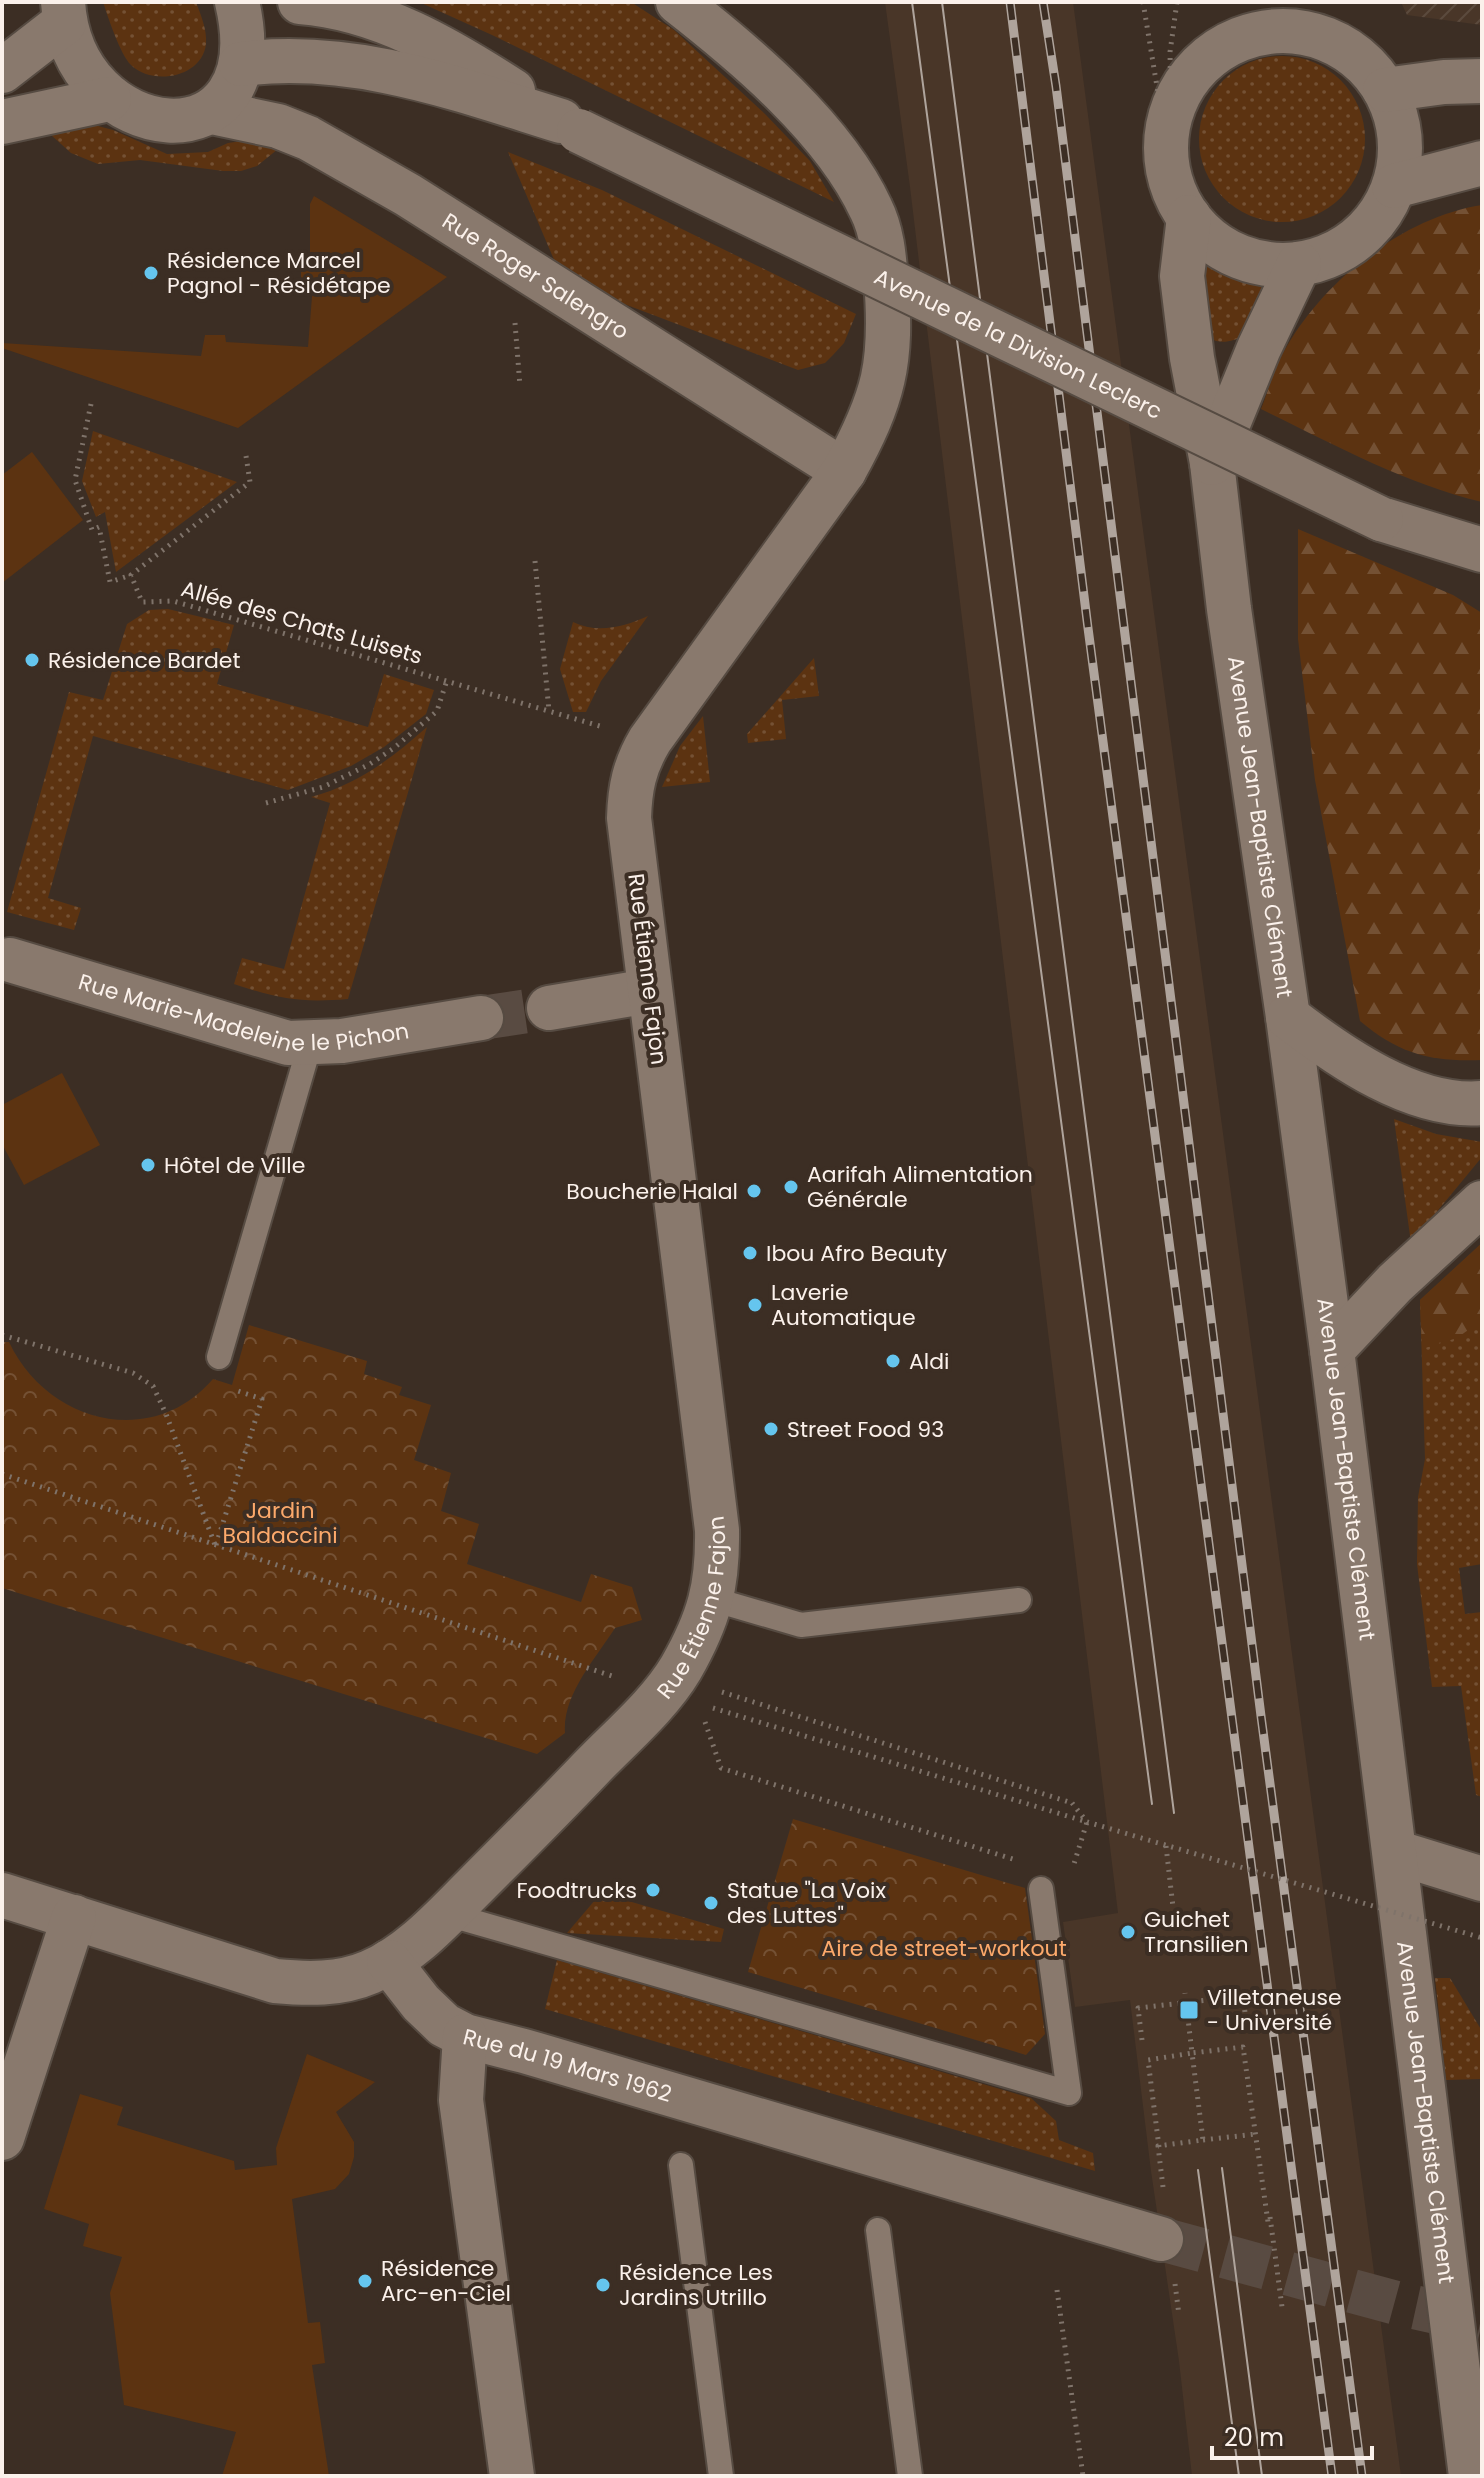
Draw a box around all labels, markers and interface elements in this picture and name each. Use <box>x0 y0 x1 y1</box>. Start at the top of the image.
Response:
street label: Rue Roger Salengro <box>436 206 635 347</box>
place label: Résidence Marcel Pagnol - Résidétape <box>167 245 391 301</box>
street label: Avenue de la Division Leclerc <box>869 261 1167 427</box>
marker: Résidence Marcel Pagnol - Résidétape <box>142 264 160 282</box>
street label: Allée des Chats Luisets <box>178 573 426 672</box>
place label: Résidence Bardet <box>48 645 240 676</box>
marker: Résidence Bardet <box>23 651 41 669</box>
street label: Avenue Jean-Baptiste Clément <box>1220 654 1300 1000</box>
street label: Rue Étienne Fajon <box>620 872 675 1067</box>
street label: Rue Marie-Madeleine le Pichon <box>75 966 411 1059</box>
place label: Hôtel de Ville <box>164 1150 305 1181</box>
marker: Hôtel de Ville <box>139 1156 157 1174</box>
place label: Aarifah Alimentation Générale <box>807 1159 1033 1215</box>
place label: Boucherie Halal <box>566 1176 738 1207</box>
marker: Aarifah Alimentation Générale <box>782 1178 800 1196</box>
marker: Boucherie Halal <box>745 1182 763 1200</box>
place label: Ibou Afro Beauty <box>766 1238 948 1269</box>
marker: Ibou Afro Beauty <box>741 1244 759 1262</box>
place label: Laverie Automatique <box>771 1277 916 1333</box>
marker: Laverie Automatique <box>746 1296 764 1314</box>
street label: Avenue Jean-Baptiste Clément <box>1309 1296 1383 1642</box>
place label: Aldi <box>909 1346 950 1377</box>
marker: Aldi <box>884 1352 902 1370</box>
place label: Street Food 93 <box>787 1414 944 1445</box>
marker: Street Food 93 <box>762 1420 780 1438</box>
park label: Jardin Baldaccini <box>222 1495 338 1551</box>
street label: Rue Étienne Fajon <box>650 1514 733 1706</box>
place label: Foodtrucks <box>516 1875 637 1906</box>
place label: Statue "La Voix des Luttes" <box>727 1875 886 1931</box>
marker: Foodtrucks <box>644 1881 662 1899</box>
marker: Statue "La Voix des Luttes" <box>702 1894 720 1912</box>
place label: Guichet Transilien <box>1144 1904 1249 1960</box>
marker: Guichet Transilien <box>1119 1923 1137 1941</box>
park label: Aire de street-workout <box>821 1933 1067 1964</box>
street label: Avenue Jean-Baptiste Clément <box>1389 1939 1462 2285</box>
place label: Villetaneuse - Université <box>1207 1982 1342 2038</box>
marker: Villetaneuse - Université <box>1178 1999 1200 2021</box>
street label: Rue du 19 Mars 1962 <box>460 2021 675 2110</box>
place label: Résidence Arc-en-Ciel <box>381 2253 511 2309</box>
place label: Résidence Les Jardins Utrillo <box>619 2257 773 2313</box>
marker: Résidence Arc-en-Ciel <box>356 2272 374 2290</box>
marker: Résidence Les Jardins Utrillo <box>594 2276 612 2294</box>
scale bar <box>1212 2410 1372 2460</box>
text: 20 m <box>1224 2421 1284 2454</box>

